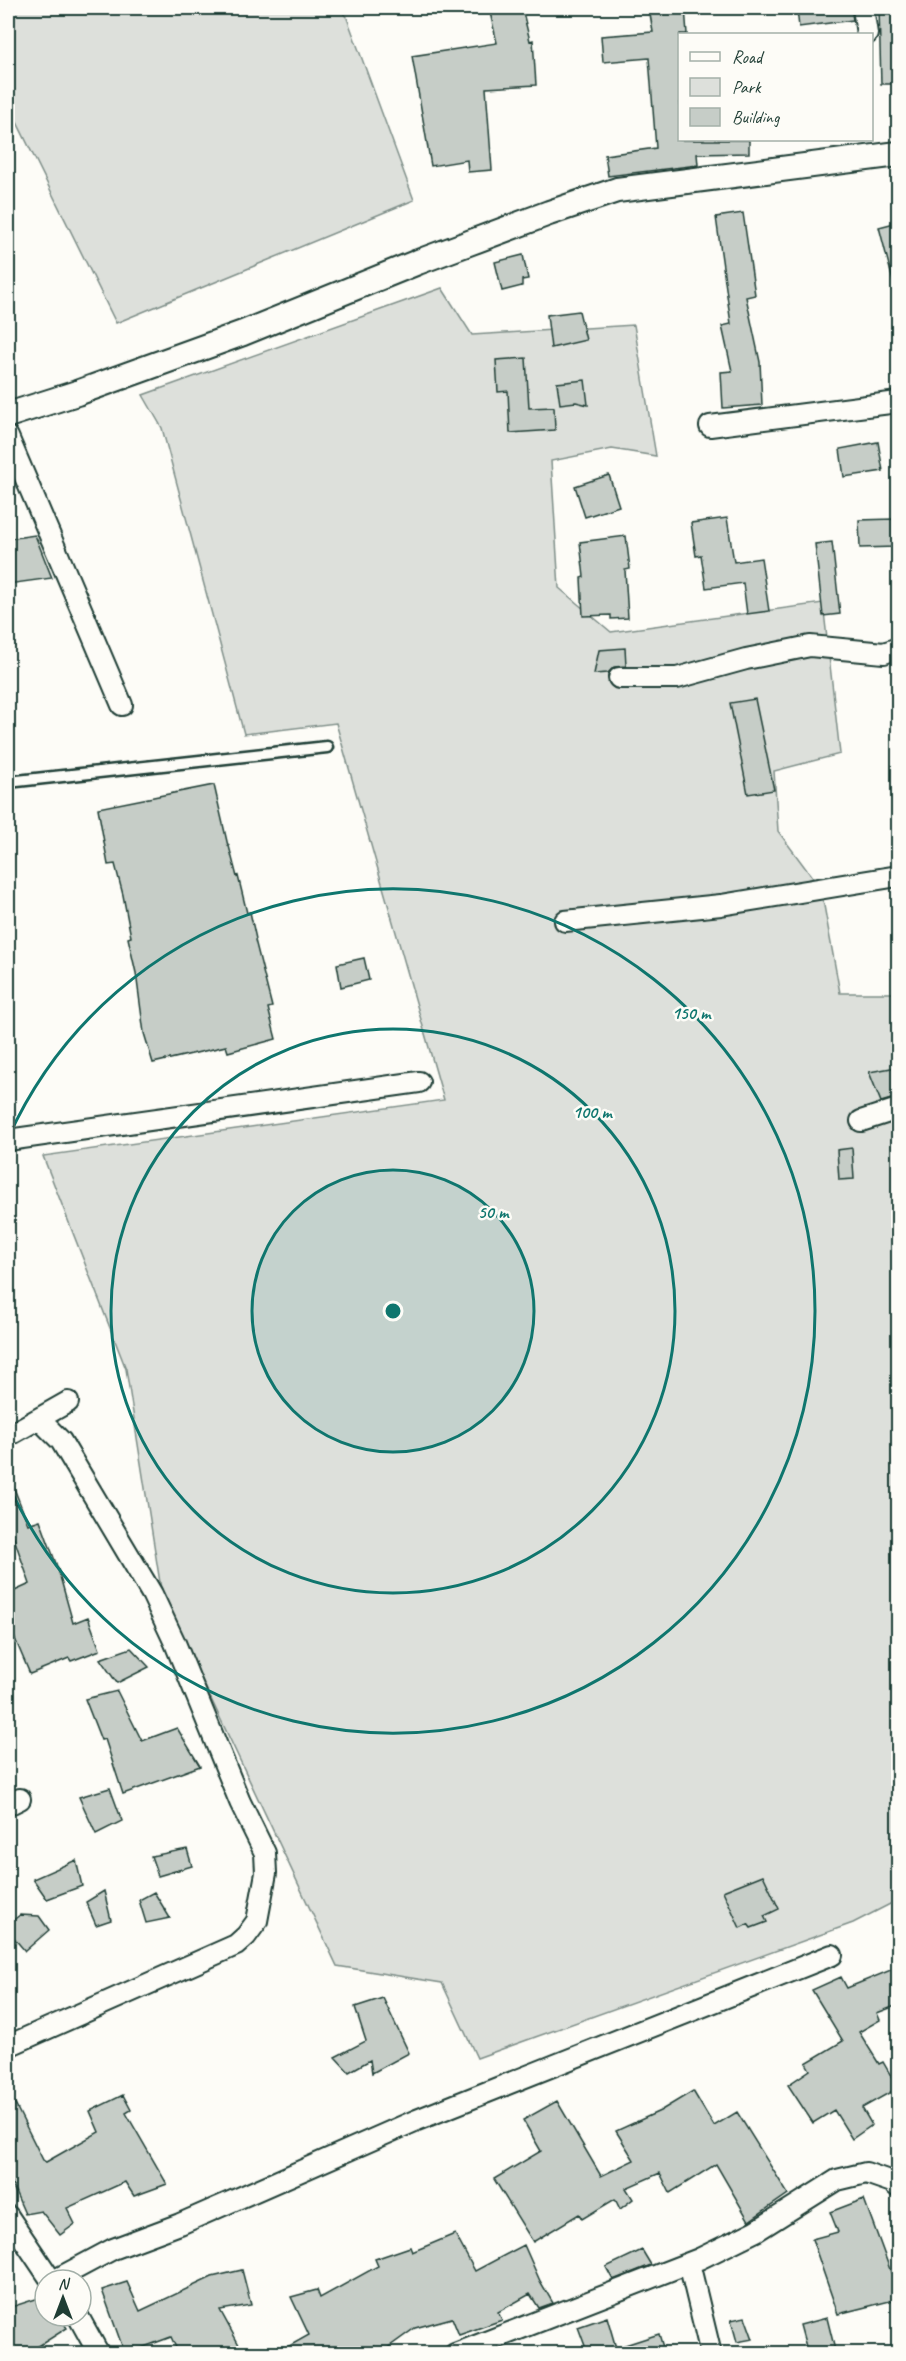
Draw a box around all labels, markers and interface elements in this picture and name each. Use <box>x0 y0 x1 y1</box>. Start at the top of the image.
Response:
legend <box>678 33 873 141</box>
text: Road <box>732 46 765 68</box>
text: Park <box>732 76 762 98</box>
text: Building <box>732 106 781 128</box>
text: 150 m <box>672 1002 712 1024</box>
text: 100 m <box>573 1101 613 1123</box>
text: 50 m <box>478 1201 510 1223</box>
centre of rings <box>383 1301 403 1321</box>
north arrow <box>33 2268 93 2328</box>
text: N <box>58 2274 71 2294</box>

